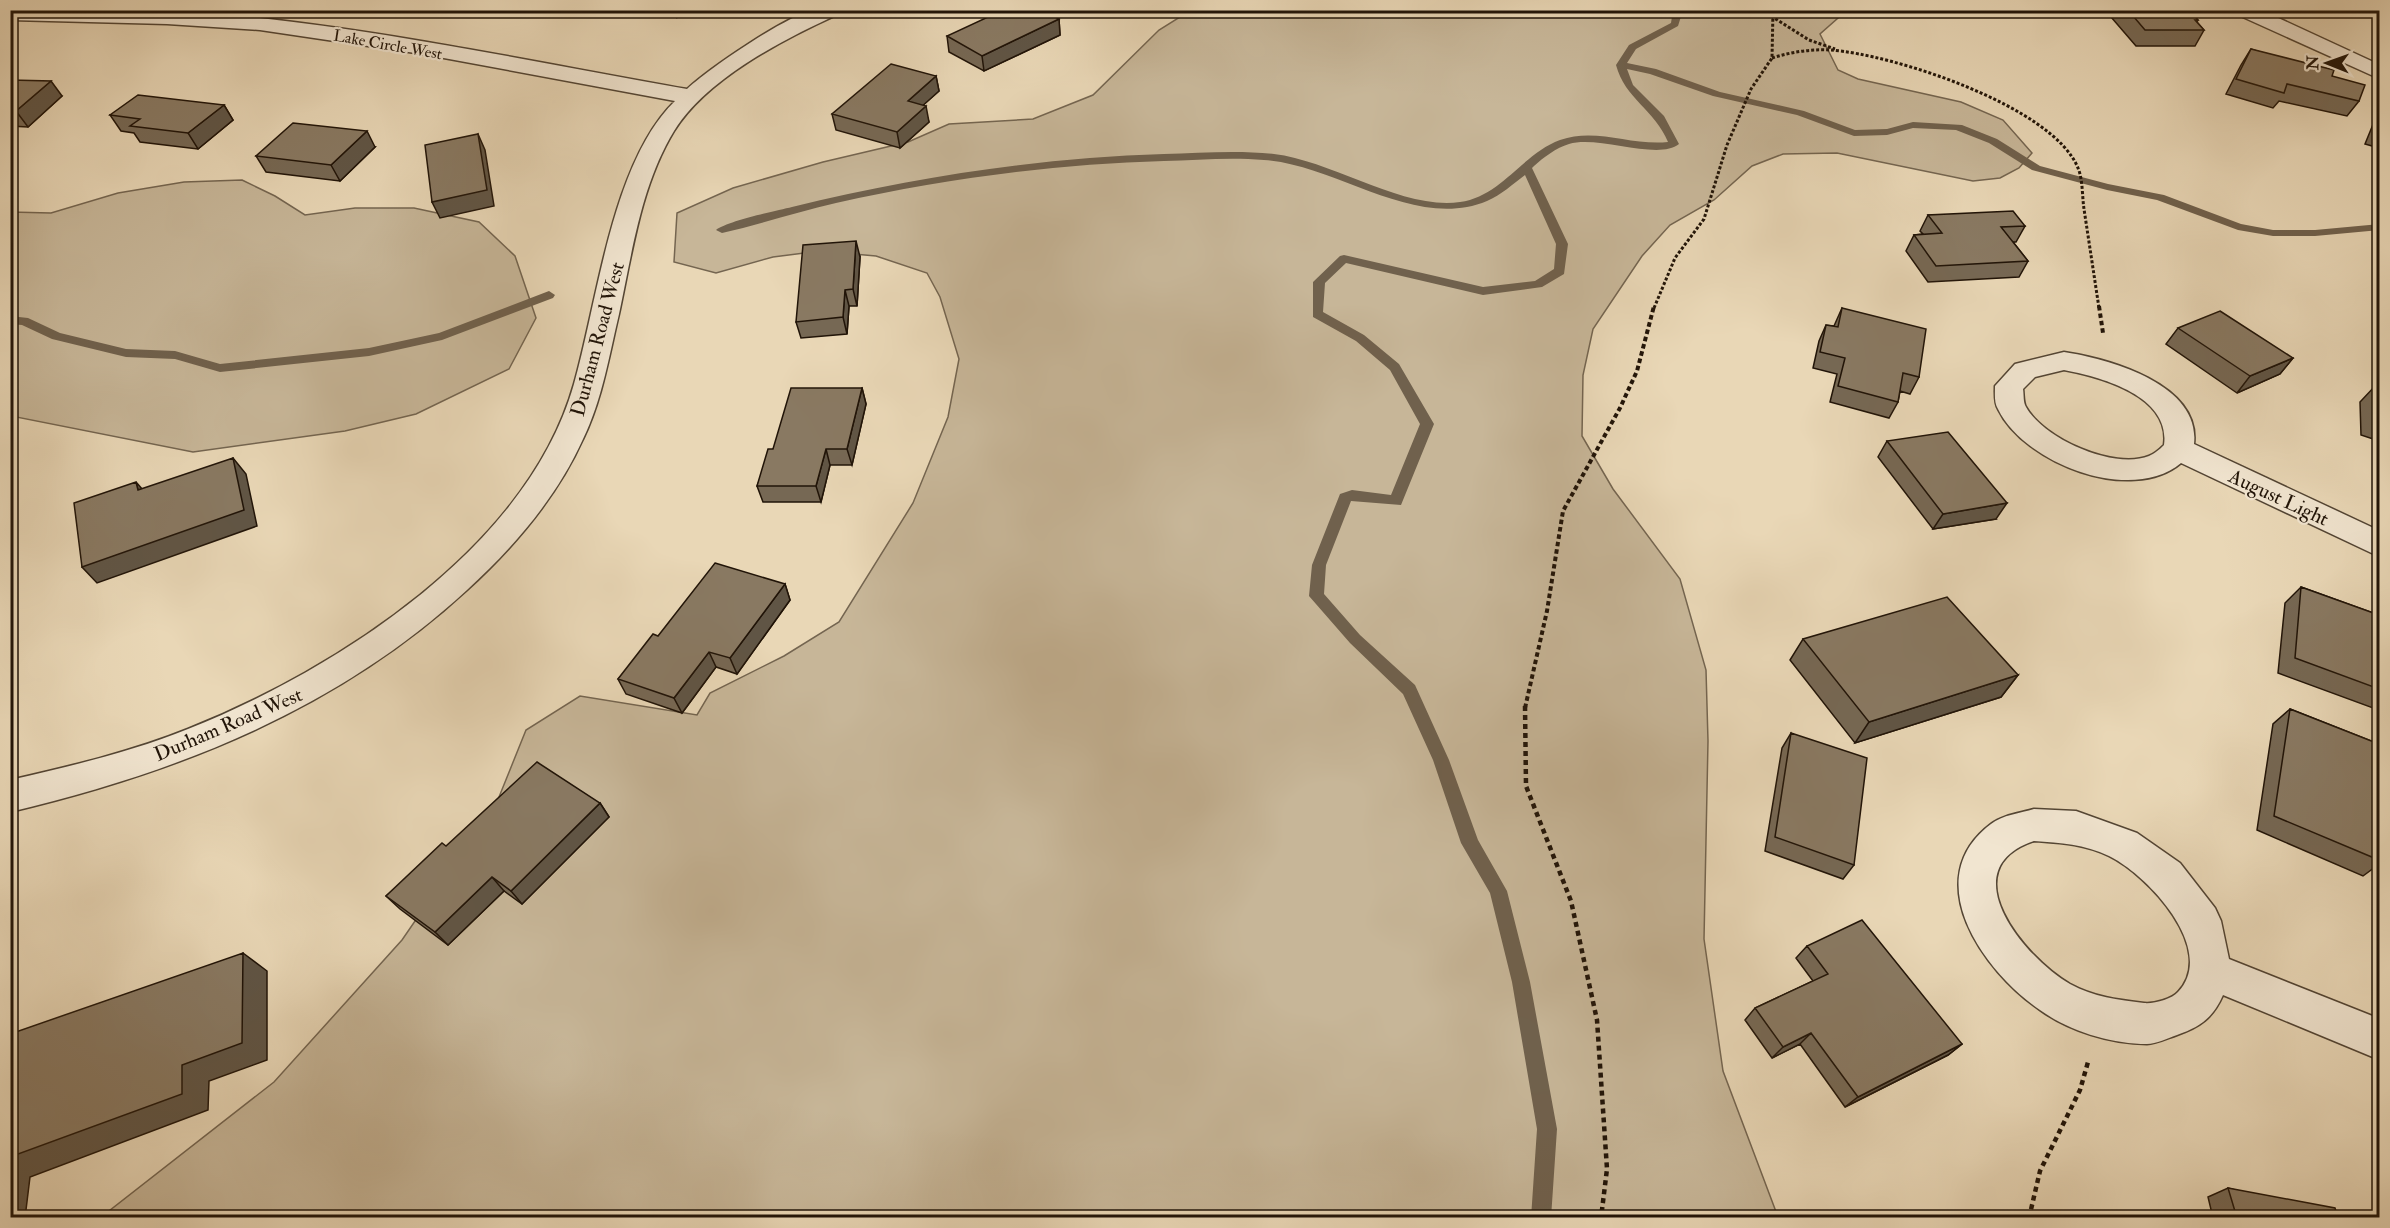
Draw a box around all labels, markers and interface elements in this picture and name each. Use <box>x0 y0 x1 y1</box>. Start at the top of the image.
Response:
street label: Lake Circle West <box>332 26 444 64</box>
north arrow <box>2297 33 2357 93</box>
text: N <box>2303 55 2323 71</box>
street label: Durham Road West <box>565 259 630 419</box>
street label: August Light <box>2224 463 2333 532</box>
street label: Durham Road West <box>150 682 307 767</box>

